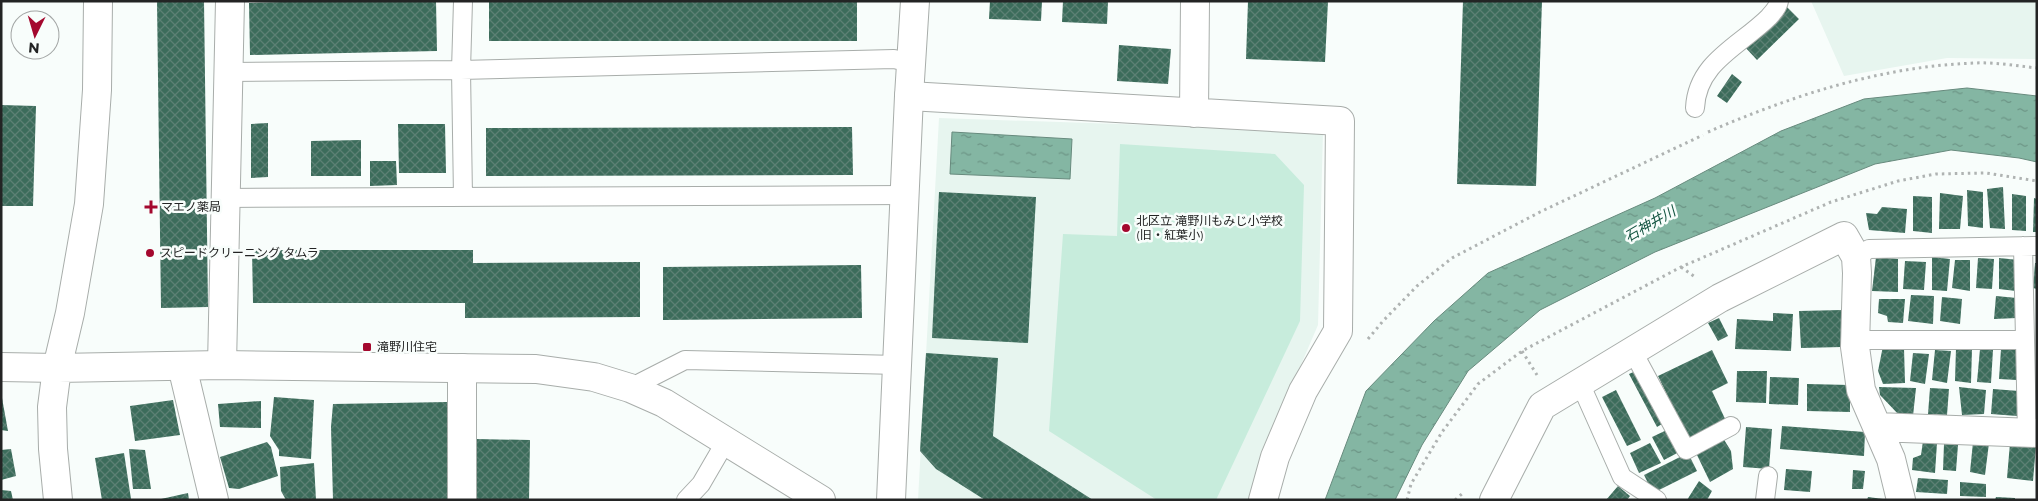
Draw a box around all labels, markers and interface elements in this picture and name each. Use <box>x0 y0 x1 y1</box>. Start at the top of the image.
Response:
north arrow <box>10 10 60 60</box>
text: N <box>27 38 40 57</box>
place label: マエノ薬局 <box>161 199 221 214</box>
marker: マエノ薬局 <box>145 201 157 213</box>
water label: 石神井川 <box>1621 201 1680 246</box>
place label: 北区立 滝野川もみじ小学校 (旧・紅葉小) <box>1136 213 1283 242</box>
marker: 北区立 滝野川もみじ小学校 (旧・紅葉小) <box>1120 222 1132 234</box>
place label: スピードクリーニング タムラ <box>160 245 319 260</box>
marker: スピードクリーニング タムラ <box>144 247 156 259</box>
place label: 滝野川住宅 <box>377 339 437 354</box>
marker: 滝野川住宅 <box>361 341 373 353</box>

